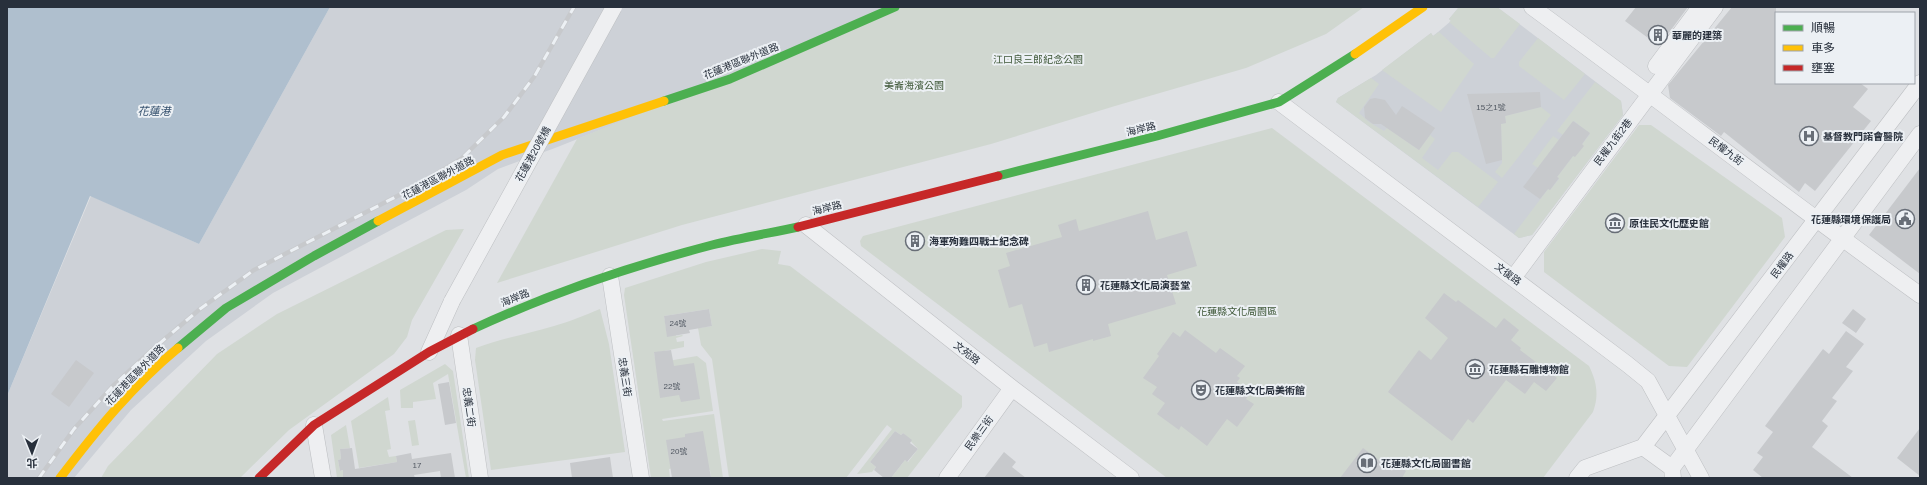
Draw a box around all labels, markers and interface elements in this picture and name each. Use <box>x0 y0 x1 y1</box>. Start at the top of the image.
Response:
legend <box>1775 12 1915 84</box>
text: 順暢 <box>1811 21 1835 35</box>
building icon: 華麗的建築 <box>1647 24 1669 46</box>
place label: 華麗的建築 <box>1672 30 1722 41</box>
street label: 花蓮港區聯外道路 <box>702 41 780 81</box>
text: 車多 <box>1811 41 1835 55</box>
park label: 江口良三郎紀念公園 <box>993 54 1083 65</box>
text: 壅塞 <box>1811 61 1835 75</box>
park label: 美崙海濱公園 <box>884 80 944 91</box>
house number: 15之1號 <box>1476 103 1506 112</box>
water label: 花蓮港 <box>138 105 172 117</box>
street label: 民權九街2巷 <box>1592 117 1634 167</box>
street label: 海岸路 <box>1125 120 1157 138</box>
street label: 花蓮港20號橋 <box>513 125 553 183</box>
hospital icon: 基督教門諾會醫院 <box>1798 125 1820 147</box>
place label: 基督教門諾會醫院 <box>1823 131 1903 142</box>
street label: 民權九街 <box>1707 135 1745 167</box>
street label: 花蓮港區聯外道路 <box>400 154 476 202</box>
street label: 海岸路 <box>811 199 843 217</box>
public building icon: 花蓮縣環境保護局 <box>1894 208 1916 230</box>
museum icon: 原住民文化歷史館 <box>1604 212 1626 234</box>
place label: 花蓮縣環境保護局 <box>1811 214 1891 225</box>
place label: 原住民文化歷史館 <box>1629 218 1709 229</box>
building icon: 海軍殉難四戰士紀念碑 <box>904 230 926 252</box>
place label: 海軍殉難四戰士紀念碑 <box>929 236 1029 247</box>
street label: 民權路 <box>1769 250 1795 280</box>
street label: 文復路 <box>1493 261 1523 287</box>
building icon: 花蓮縣文化局演藝堂 <box>1075 274 1097 296</box>
place label: 花蓮縣文化局演藝堂 <box>1100 280 1190 291</box>
street label: 海岸路 <box>499 287 531 309</box>
park label: 花蓮縣文化局園區 <box>1197 306 1277 317</box>
house number: 24號 <box>670 319 686 328</box>
street label: 文苑路 <box>952 339 982 367</box>
street label: 花蓮港區聯外道路 <box>103 342 167 408</box>
street label: 忠義三街 <box>616 356 634 398</box>
museum icon: 花蓮縣石雕博物館 <box>1464 358 1486 380</box>
place label: 花蓮縣石雕博物館 <box>1489 364 1569 375</box>
theatre icon: 花蓮縣文化局美術館 <box>1190 379 1212 401</box>
house number: 22號 <box>664 382 680 391</box>
place label: 花蓮縣文化局美術館 <box>1215 385 1305 396</box>
street label: 忠義二街 <box>461 386 477 428</box>
street label: 民樂三街 <box>963 414 995 452</box>
north arrow <box>12 433 52 473</box>
house number: 20號 <box>671 447 687 456</box>
library icon: 花蓮縣文化局圖書館 <box>1356 452 1378 474</box>
text: 北 <box>27 457 38 469</box>
place label: 花蓮縣文化局圖書館 <box>1381 458 1471 469</box>
house number: 17 <box>413 461 422 470</box>

